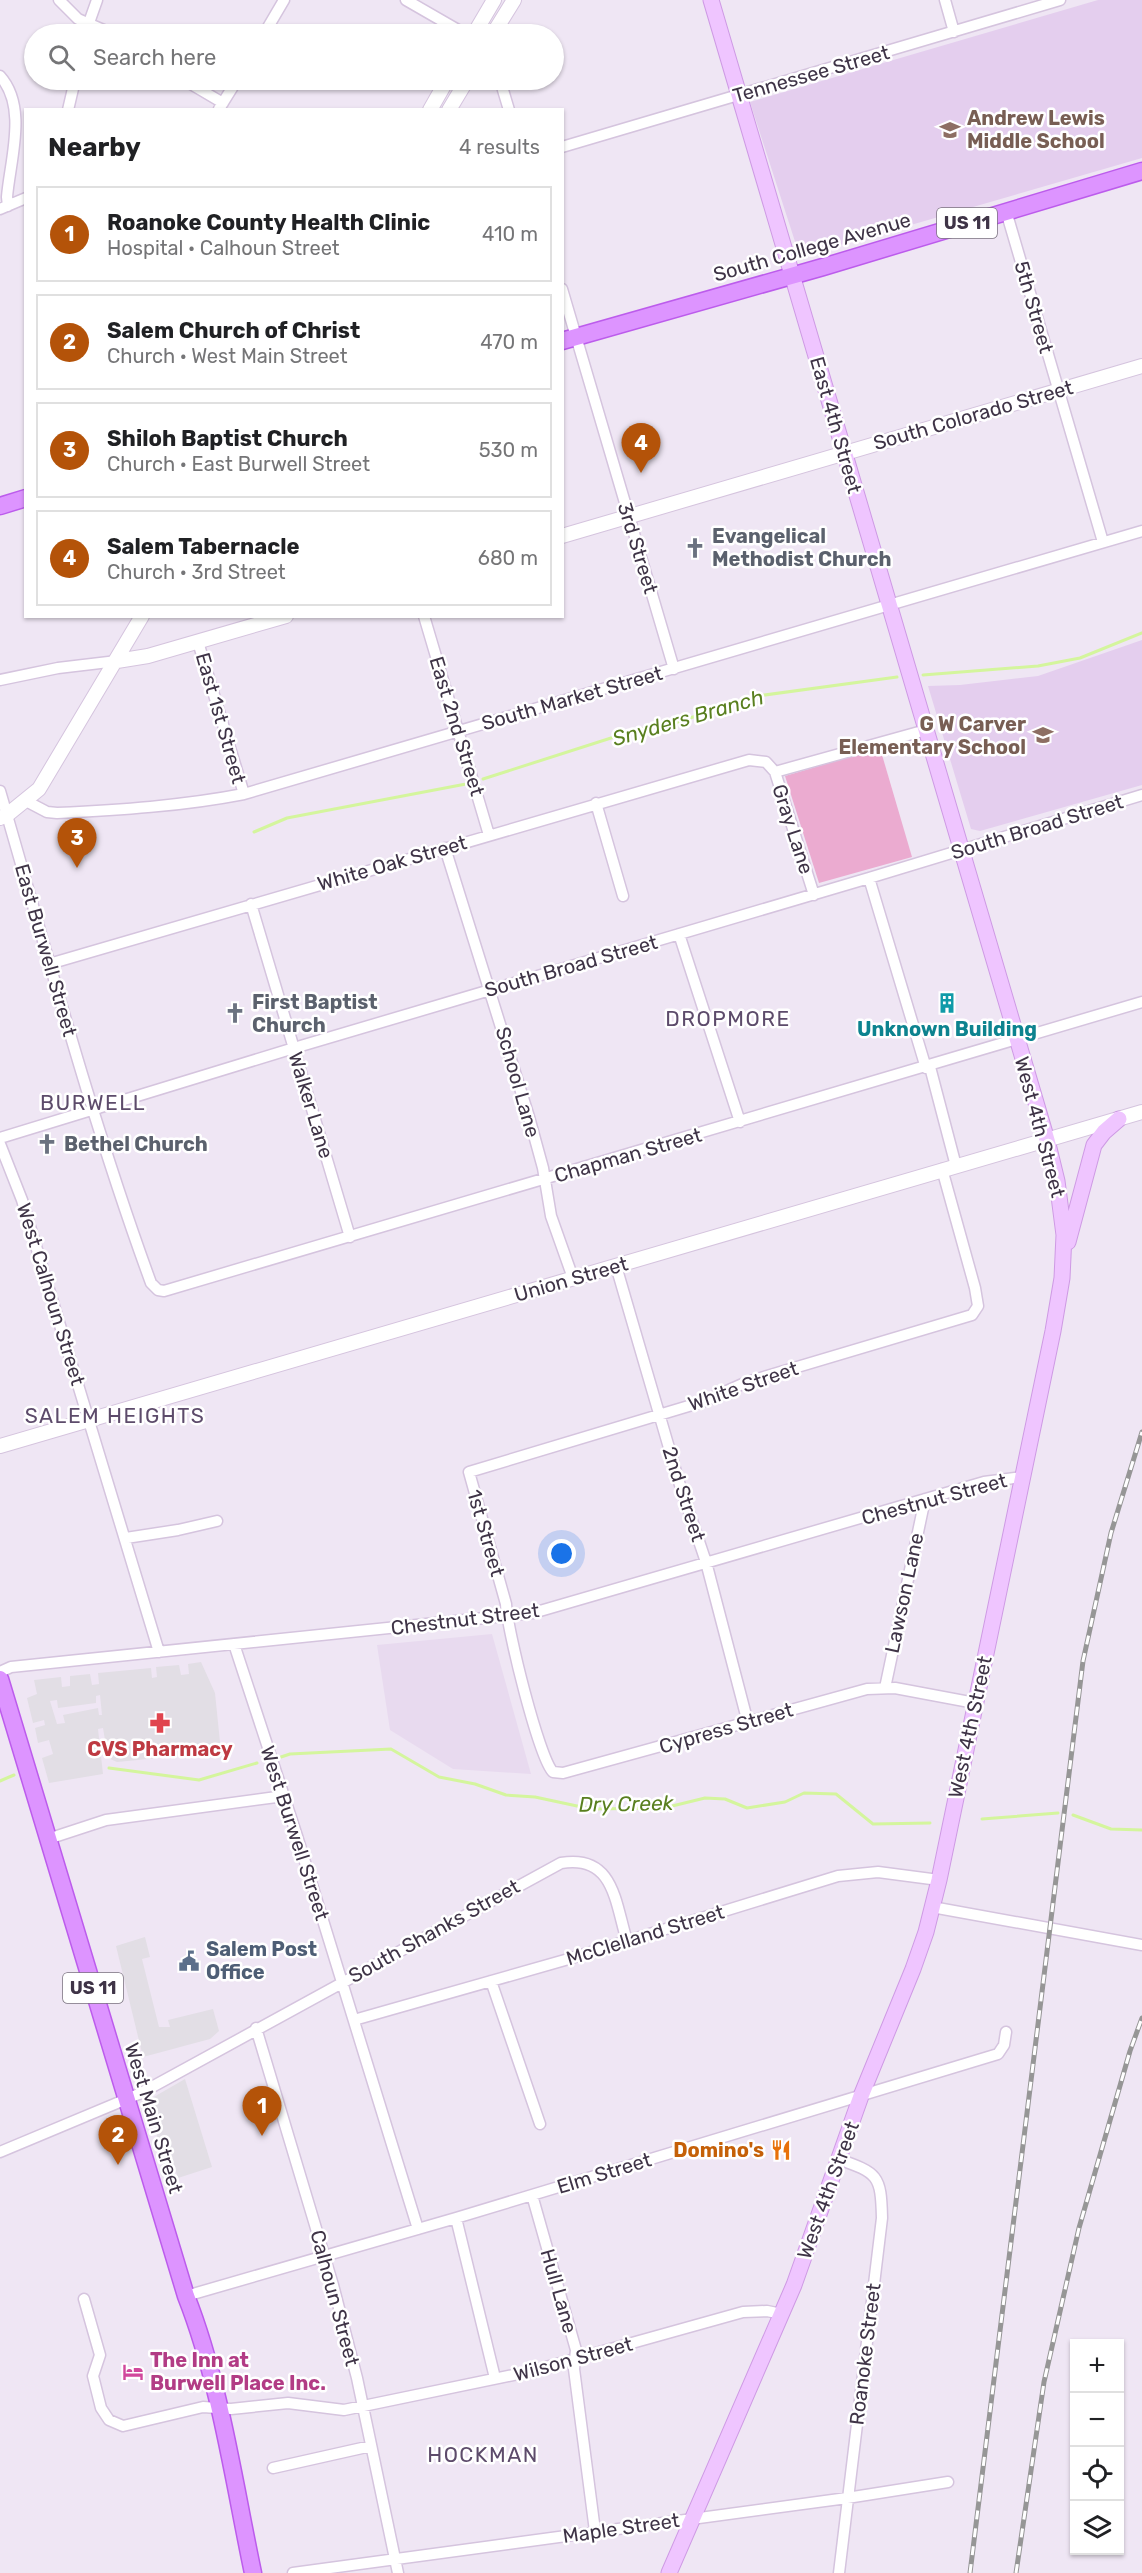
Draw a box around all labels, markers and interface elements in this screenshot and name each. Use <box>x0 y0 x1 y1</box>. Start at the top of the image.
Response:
search box <box>24 24 564 90</box>
street label: Tennessee Street <box>730 40 892 108</box>
icon: search <box>45 41 78 74</box>
text: Search here <box>93 44 216 71</box>
place label: Andrew Lewis Middle School <box>967 106 1105 153</box>
school or university icon: Andrew Lewis Middle School <box>938 118 962 142</box>
text: Nearby <box>48 132 141 163</box>
text: 4 results <box>459 135 540 159</box>
street label: South College Avenue <box>711 207 913 287</box>
road number: US 11 <box>937 208 997 238</box>
text: Roanoke County Health Clinic <box>107 209 430 236</box>
text: 1 <box>65 222 74 246</box>
text: 410 m <box>482 222 538 246</box>
text: Hospital · Calhoun Street <box>107 236 340 260</box>
street label: 5th Street <box>1009 258 1059 356</box>
text: Salem Church of Christ <box>107 317 360 344</box>
text: 2 <box>63 330 76 354</box>
text: 470 m <box>480 330 538 354</box>
text: Church · West Main Street <box>107 344 348 368</box>
street label: East 4th Street <box>805 354 867 496</box>
street label: South Colorado Street <box>870 375 1076 455</box>
pin: 4 <box>622 424 660 473</box>
text: Shiloh Baptist Church <box>107 425 348 452</box>
text: 3 <box>63 438 76 462</box>
text: 530 m <box>479 438 538 462</box>
text: Church · East Burwell Street <box>107 452 370 476</box>
street label: 3rd Street <box>613 500 663 597</box>
place label: Evangelical Methodist Church <box>712 524 892 571</box>
text: Salem Tabernacle <box>107 533 300 560</box>
church icon: Evangelical Methodist Church <box>683 536 707 560</box>
text: 4 <box>63 546 76 570</box>
text: 680 m <box>478 546 538 570</box>
text: Church · 3rd Street <box>107 560 286 584</box>
street label: East 1st Street <box>191 650 251 787</box>
street label: East 2nd Street <box>424 653 490 799</box>
street label: South Market Street <box>479 661 665 735</box>
water label: Snyders Branch <box>609 684 766 751</box>
place label: G W Carver Elementary School <box>839 712 1026 759</box>
school or university icon: G W Carver Elementary School <box>1031 723 1055 747</box>
street label: Gray Lane <box>767 781 819 877</box>
street label: South Broad Street <box>948 789 1126 865</box>
pin: 3 <box>58 818 97 868</box>
street label: White Oak Street <box>314 830 470 896</box>
street label: East Burwell Street <box>10 861 82 1039</box>
street label: South Broad Street <box>482 930 660 1002</box>
place label: First Baptist Church <box>252 990 378 1037</box>
building icon: Unknown Building <box>935 991 959 1015</box>
church icon: First Baptist Church <box>223 1001 247 1025</box>
district label: DROPMORE <box>665 1006 791 1031</box>
place label: Unknown Building <box>857 1017 1037 1041</box>
street label: School Lane <box>491 1024 545 1140</box>
street label: Walker Lane <box>283 1049 339 1161</box>
street label: West 4th Street <box>1010 1054 1070 1200</box>
district label: BURWELL <box>40 1090 146 1115</box>
street label: Chapman Street <box>552 1122 705 1188</box>
church icon: Bethel Church <box>35 1132 59 1156</box>
place label: Bethel Church <box>64 1132 208 1156</box>
street label: West Calhoun Street <box>12 1200 90 1388</box>
street label: Union Street <box>511 1251 631 1307</box>
street label: White Street <box>685 1356 801 1416</box>
district label: SALEM HEIGHTS <box>25 1403 205 1428</box>
street label: 2nd Street <box>657 1443 711 1545</box>
street label: Chestnut Street <box>859 1468 1009 1530</box>
street label: 1st Street <box>462 1487 510 1579</box>
street label: Lawson Lane <box>880 1531 928 1655</box>
your location <box>547 1539 576 1568</box>
street label: Chestnut Street <box>389 1598 541 1640</box>
street label: West 4th Street <box>943 1653 997 1800</box>
street label: Cypress Street <box>656 1697 796 1759</box>
pharmacy icon: CVS Pharmacy <box>148 1711 172 1735</box>
place label: CVS Pharmacy <box>87 1737 233 1761</box>
street label: West Burwell Street <box>255 1743 335 1923</box>
water label: Dry Creek <box>578 1790 675 1817</box>
street label: South Shanks Street <box>344 1874 524 1988</box>
street label: McClelland Street <box>563 1900 727 1970</box>
place label: Salem Post Office <box>206 1937 317 1984</box>
public building icon: Salem Post Office <box>177 1949 201 1973</box>
road number: US 11 <box>63 1973 123 2003</box>
street label: West Main Street <box>120 2040 188 2196</box>
pin: 1 <box>242 2086 282 2136</box>
pin: 2 <box>98 2116 138 2165</box>
street label: West 4th Street <box>792 2118 864 2262</box>
place label: Domino's <box>673 2138 764 2162</box>
restaurant icon: Domino's <box>769 2138 793 2162</box>
street label: Elm Street <box>554 2147 654 2199</box>
street label: Calhoun Street <box>305 2227 365 2369</box>
street label: Hull Lane <box>536 2246 582 2336</box>
street label: Roanoke Street <box>844 2281 886 2426</box>
street label: Wilson Street <box>511 2332 635 2386</box>
map controls <box>1070 2339 1124 2555</box>
button: + <box>1070 2339 1124 2393</box>
place label: The Inn at Burwell Place Inc. <box>150 2348 326 2395</box>
hotel icon: The Inn at Burwell Place Inc. <box>121 2360 145 2384</box>
button: − <box>1070 2393 1124 2447</box>
district label: HOCKMAN <box>427 2442 539 2467</box>
button: locate <box>1070 2447 1124 2501</box>
button: layers <box>1070 2501 1124 2555</box>
street label: Maple Street <box>561 2508 681 2548</box>

